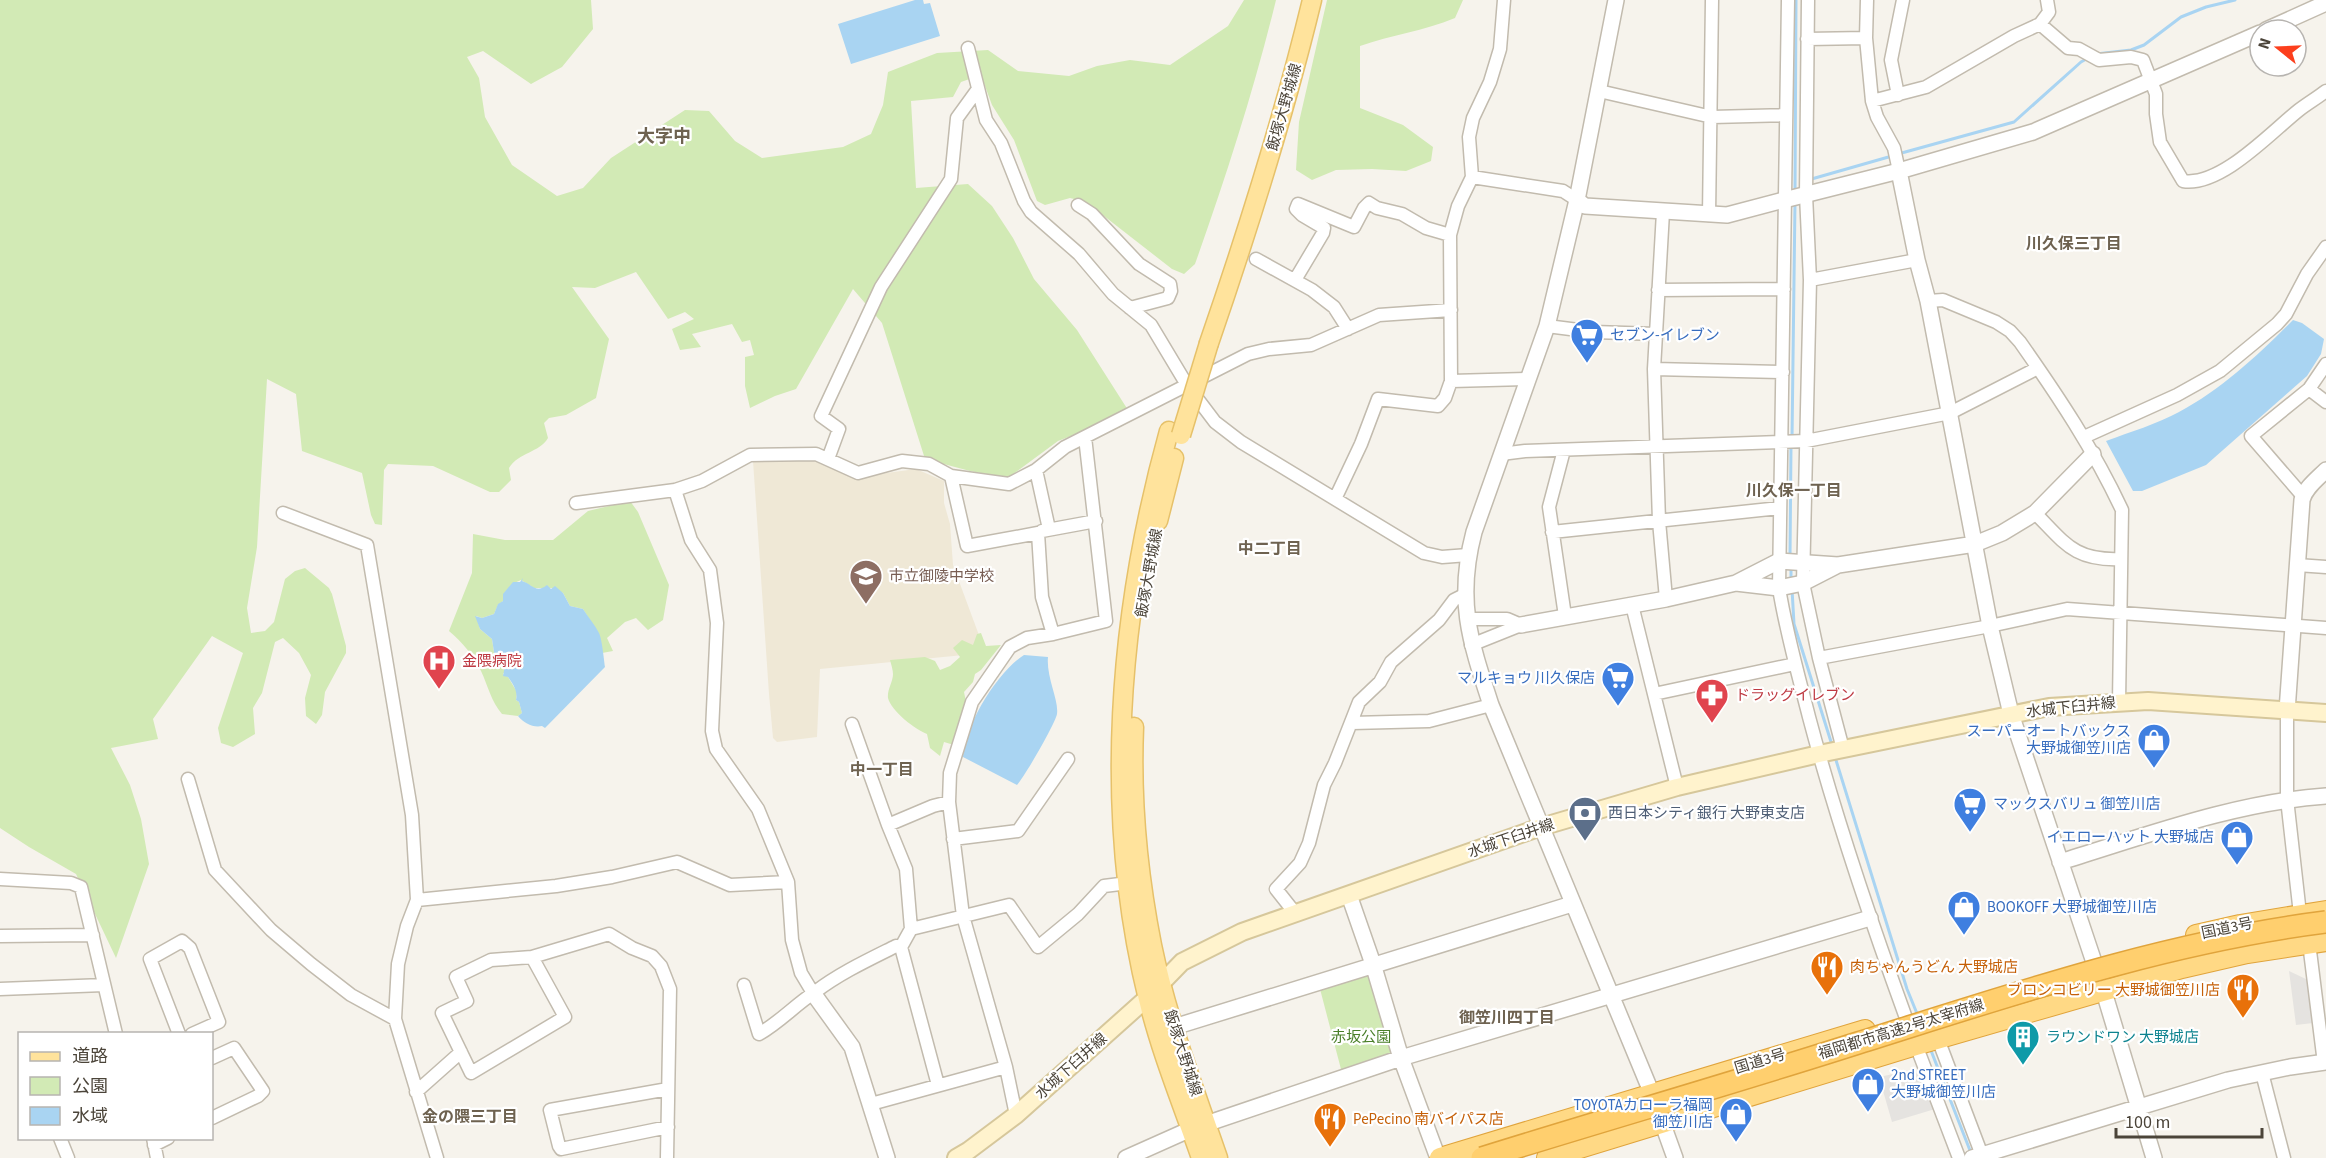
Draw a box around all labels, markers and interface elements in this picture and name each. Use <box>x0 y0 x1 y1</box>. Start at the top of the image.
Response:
north arrow <box>2248 18 2308 78</box>
text: N <box>2253 35 2277 52</box>
street label: 飯塚大野城線 <box>1262 61 1307 153</box>
district label: 大字中 <box>637 124 691 149</box>
district label: 川久保三丁目 <box>2026 233 2122 255</box>
supermarket icon: セブン-イレブン <box>1569 317 1605 364</box>
place label: セブン-イレブン <box>1610 325 1720 346</box>
district label: 川久保一丁目 <box>1746 480 1842 502</box>
street label: 飯塚大野城線 <box>1131 527 1168 619</box>
district label: 中二丁目 <box>1238 538 1302 560</box>
school or university icon: 市立御陵中学校 <box>848 558 884 605</box>
place label: 市立御陵中学校 <box>889 566 994 587</box>
hospital icon: 金隈病院 <box>421 643 457 690</box>
place label: 金隈病院 <box>462 651 522 672</box>
supermarket icon: マルキョウ 川久保店 <box>1600 660 1636 707</box>
place label: マルキョウ 川久保店 <box>1457 668 1595 689</box>
pharmacy icon: ドラッグイレブン <box>1694 677 1730 724</box>
place label: ドラッグイレブン <box>1735 685 1855 706</box>
street label: 水城下臼井線 <box>2025 692 2117 723</box>
place label: スーパーオートバックス 大野城御笠川店 <box>1967 721 2131 759</box>
shop icon: スーパーオートバックス 大野城御笠川店 <box>2136 722 2172 769</box>
district label: 中一丁目 <box>850 759 914 781</box>
supermarket icon: マックスバリュ 御笠川店 <box>1952 786 1988 833</box>
place label: マックスバリュ 御笠川店 <box>1993 794 2161 815</box>
bank icon: 西日本シティ銀行 大野東支店 <box>1567 795 1603 842</box>
place label: 西日本シティ銀行 大野東支店 <box>1608 803 1805 824</box>
street label: 水城下臼井線 <box>1465 814 1557 863</box>
shop icon: イエローハット 大野城店 <box>2219 819 2255 866</box>
place label: イエローハット 大野城店 <box>2046 827 2214 848</box>
shop icon: BOOKOFF 大野城御笠川店 <box>1946 889 1982 936</box>
place label: BOOKOFF 大野城御笠川店 <box>1987 897 2157 918</box>
street label: 国道3号 <box>2199 913 2255 944</box>
restaurant icon: 肉ちゃんうどん 大野城店 <box>1809 949 1845 996</box>
place label: 肉ちゃんうどん 大野城店 <box>1850 957 2018 978</box>
restaurant icon: ブロンコビリー 大野城御笠川店 <box>2225 972 2261 1019</box>
place label: ブロンコビリー 大野城御笠川店 <box>2007 980 2220 1001</box>
street label: 福岡都市高速2号太宰府線 <box>1816 994 1987 1065</box>
street label: 飯塚大野城線 <box>1159 1007 1206 1099</box>
district label: 御笠川四丁目 <box>1459 1007 1555 1029</box>
building icon: ラウンドワン 大野城店 <box>2005 1019 2041 1066</box>
park label: 赤坂公園 <box>1331 1027 1391 1048</box>
place label: ラウンドワン 大野城店 <box>2046 1027 2199 1048</box>
street label: 水城下臼井線 <box>1031 1028 1112 1104</box>
legend <box>18 1032 213 1140</box>
text: 道路 <box>72 1044 108 1069</box>
street label: 国道3号 <box>1732 1044 1788 1079</box>
place label: 2nd STREET 大野城御笠川店 <box>1891 1065 1996 1103</box>
shop icon: 2nd STREET 大野城御笠川店 <box>1850 1066 1886 1113</box>
text: 公園 <box>72 1074 108 1099</box>
place label: TOYOTAカローラ福岡 御笠川店 <box>1574 1095 1713 1133</box>
shop icon: TOYOTAカローラ福岡 御笠川店 <box>1718 1096 1754 1143</box>
restaurant icon: PePecino 南バイパス店 <box>1312 1101 1348 1148</box>
scale bar <box>2116 1101 2262 1139</box>
text: 水域 <box>72 1104 108 1129</box>
district label: 金の隈三丁目 <box>422 1106 518 1128</box>
place label: PePecino 南バイパス店 <box>1353 1109 1504 1130</box>
text: 100 m <box>2125 1110 2170 1135</box>

